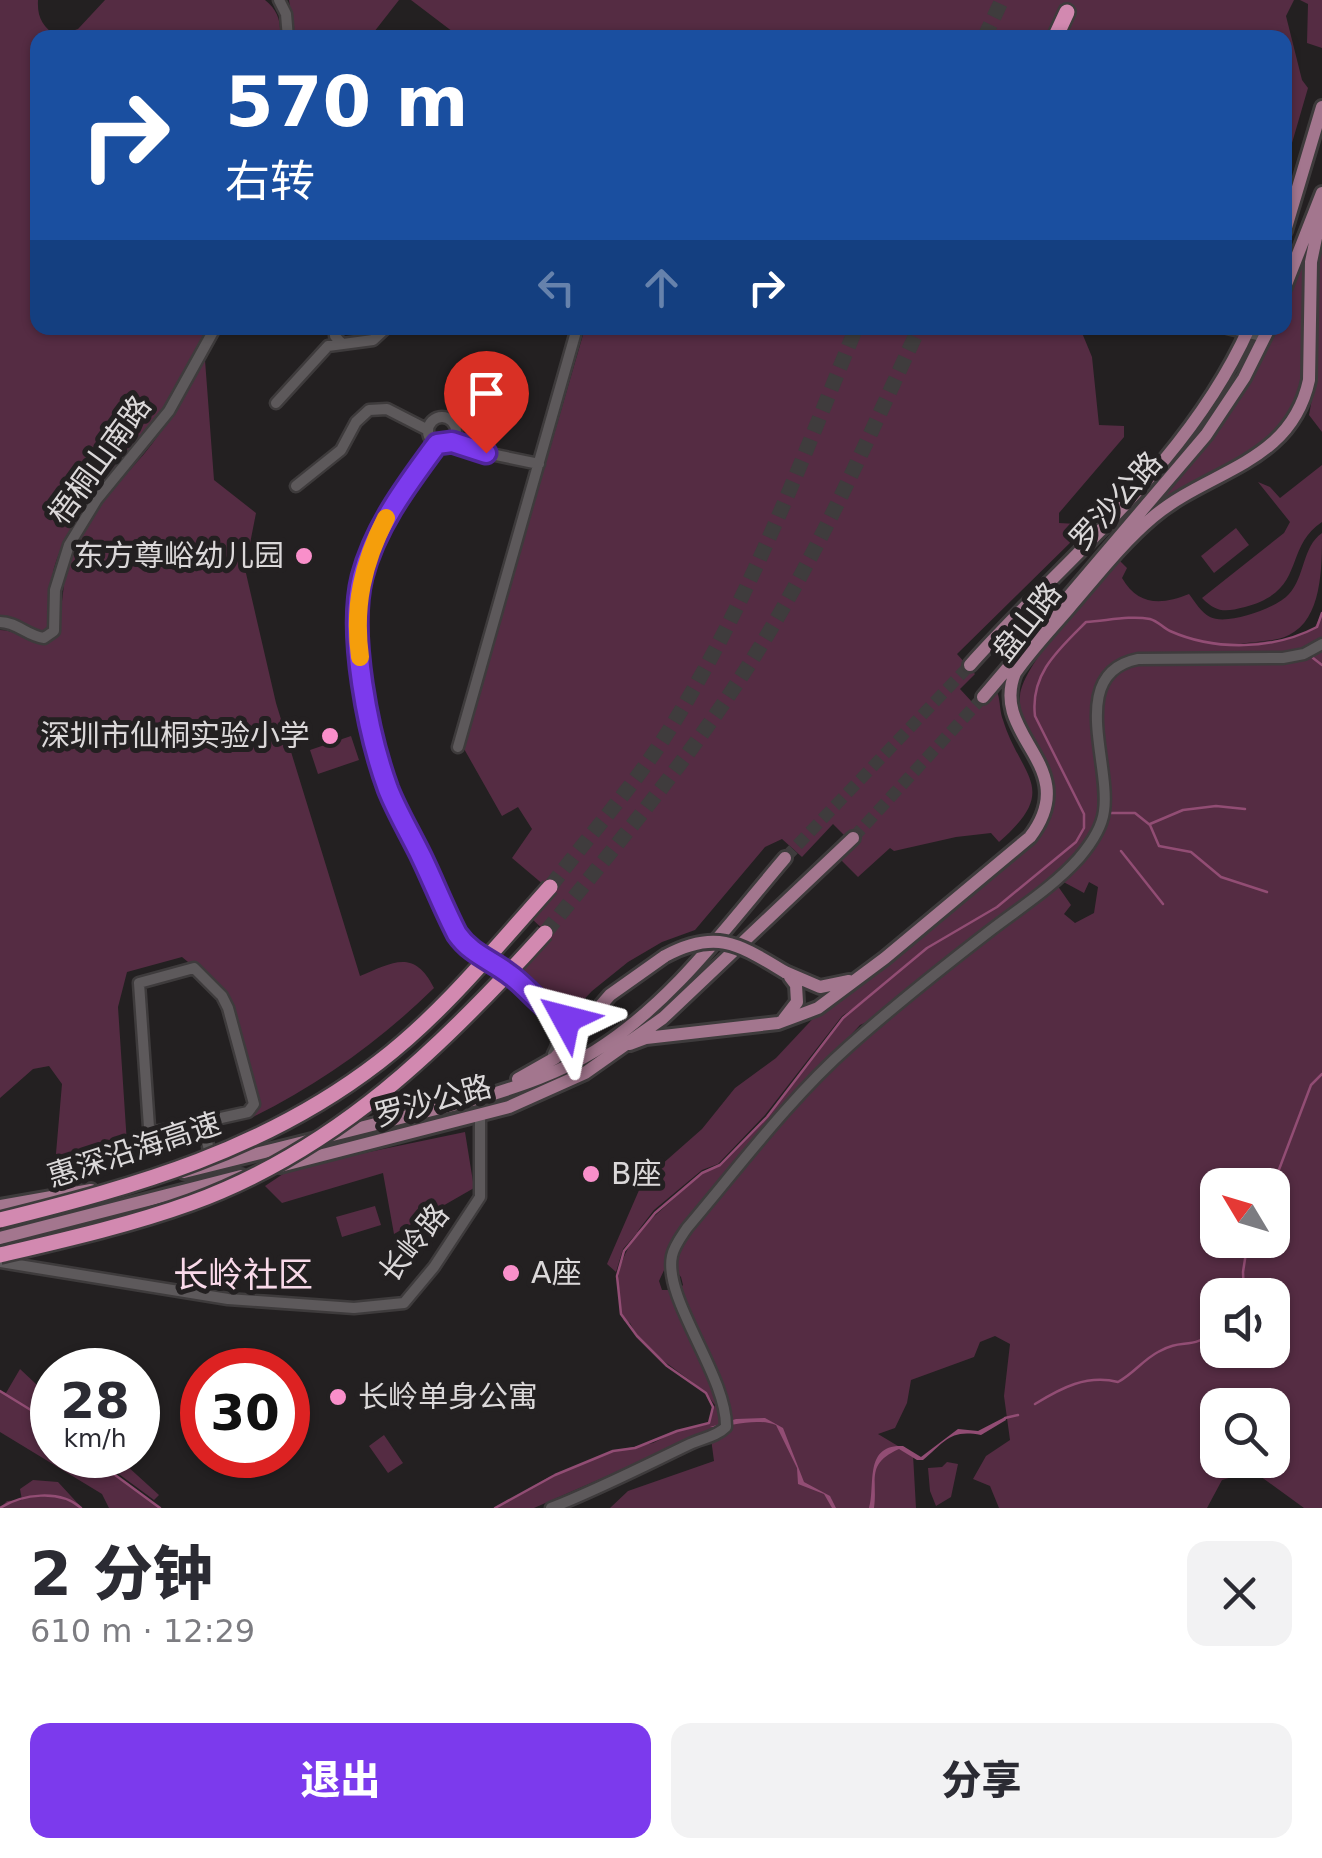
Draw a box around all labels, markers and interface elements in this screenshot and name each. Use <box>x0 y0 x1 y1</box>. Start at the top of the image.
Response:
text: 570 m <box>225 61 468 143</box>
icon: right <box>60 70 190 200</box>
text: 右转 <box>225 155 315 208</box>
icon: left <box>529 260 584 315</box>
icon: ahead <box>634 260 689 315</box>
icon: right <box>739 260 794 315</box>
pin <box>444 351 529 454</box>
icon: arrive <box>459 366 514 421</box>
street label: 梧桐山南路 <box>41 389 158 531</box>
street label: 罗沙公路 <box>1062 444 1169 557</box>
place label: 东方尊峪幼儿园 <box>74 538 284 573</box>
marker: 东方尊峪幼儿园 <box>293 545 315 567</box>
street label: 盘山路 <box>985 575 1068 668</box>
place label: 深圳市仙桐实验小学 <box>40 718 310 753</box>
marker: 深圳市仙桐实验小学 <box>319 725 341 747</box>
position arrow <box>514 967 618 1071</box>
street label: 罗沙公路 <box>370 1068 495 1133</box>
street label: 惠深沿海高速 <box>43 1105 225 1194</box>
place label: B座 <box>611 1156 662 1191</box>
marker: B座 <box>580 1163 602 1185</box>
north arrow <box>1200 1168 1290 1258</box>
map controls <box>1200 1168 1290 1478</box>
street label: 长岭路 <box>372 1197 456 1289</box>
district label: 长岭社区 <box>173 1255 313 1295</box>
place label: A座 <box>531 1255 582 1290</box>
marker: A座 <box>500 1262 522 1284</box>
button: sound <box>1200 1278 1290 1368</box>
speed limit sign: 30 <box>180 1348 310 1478</box>
text: 28 <box>60 1372 130 1430</box>
place label: 长岭单身公寓 <box>358 1379 538 1414</box>
marker: 长岭单身公寓 <box>327 1386 349 1408</box>
button: search <box>1200 1388 1290 1478</box>
text: km/h <box>63 1424 127 1453</box>
text: 2 分钟 <box>30 1539 213 1609</box>
button: close <box>1187 1541 1292 1646</box>
text: 610 m · 12:29 <box>30 1612 255 1650</box>
button: 退出 <box>30 1723 651 1838</box>
button: 分享 <box>671 1723 1292 1838</box>

